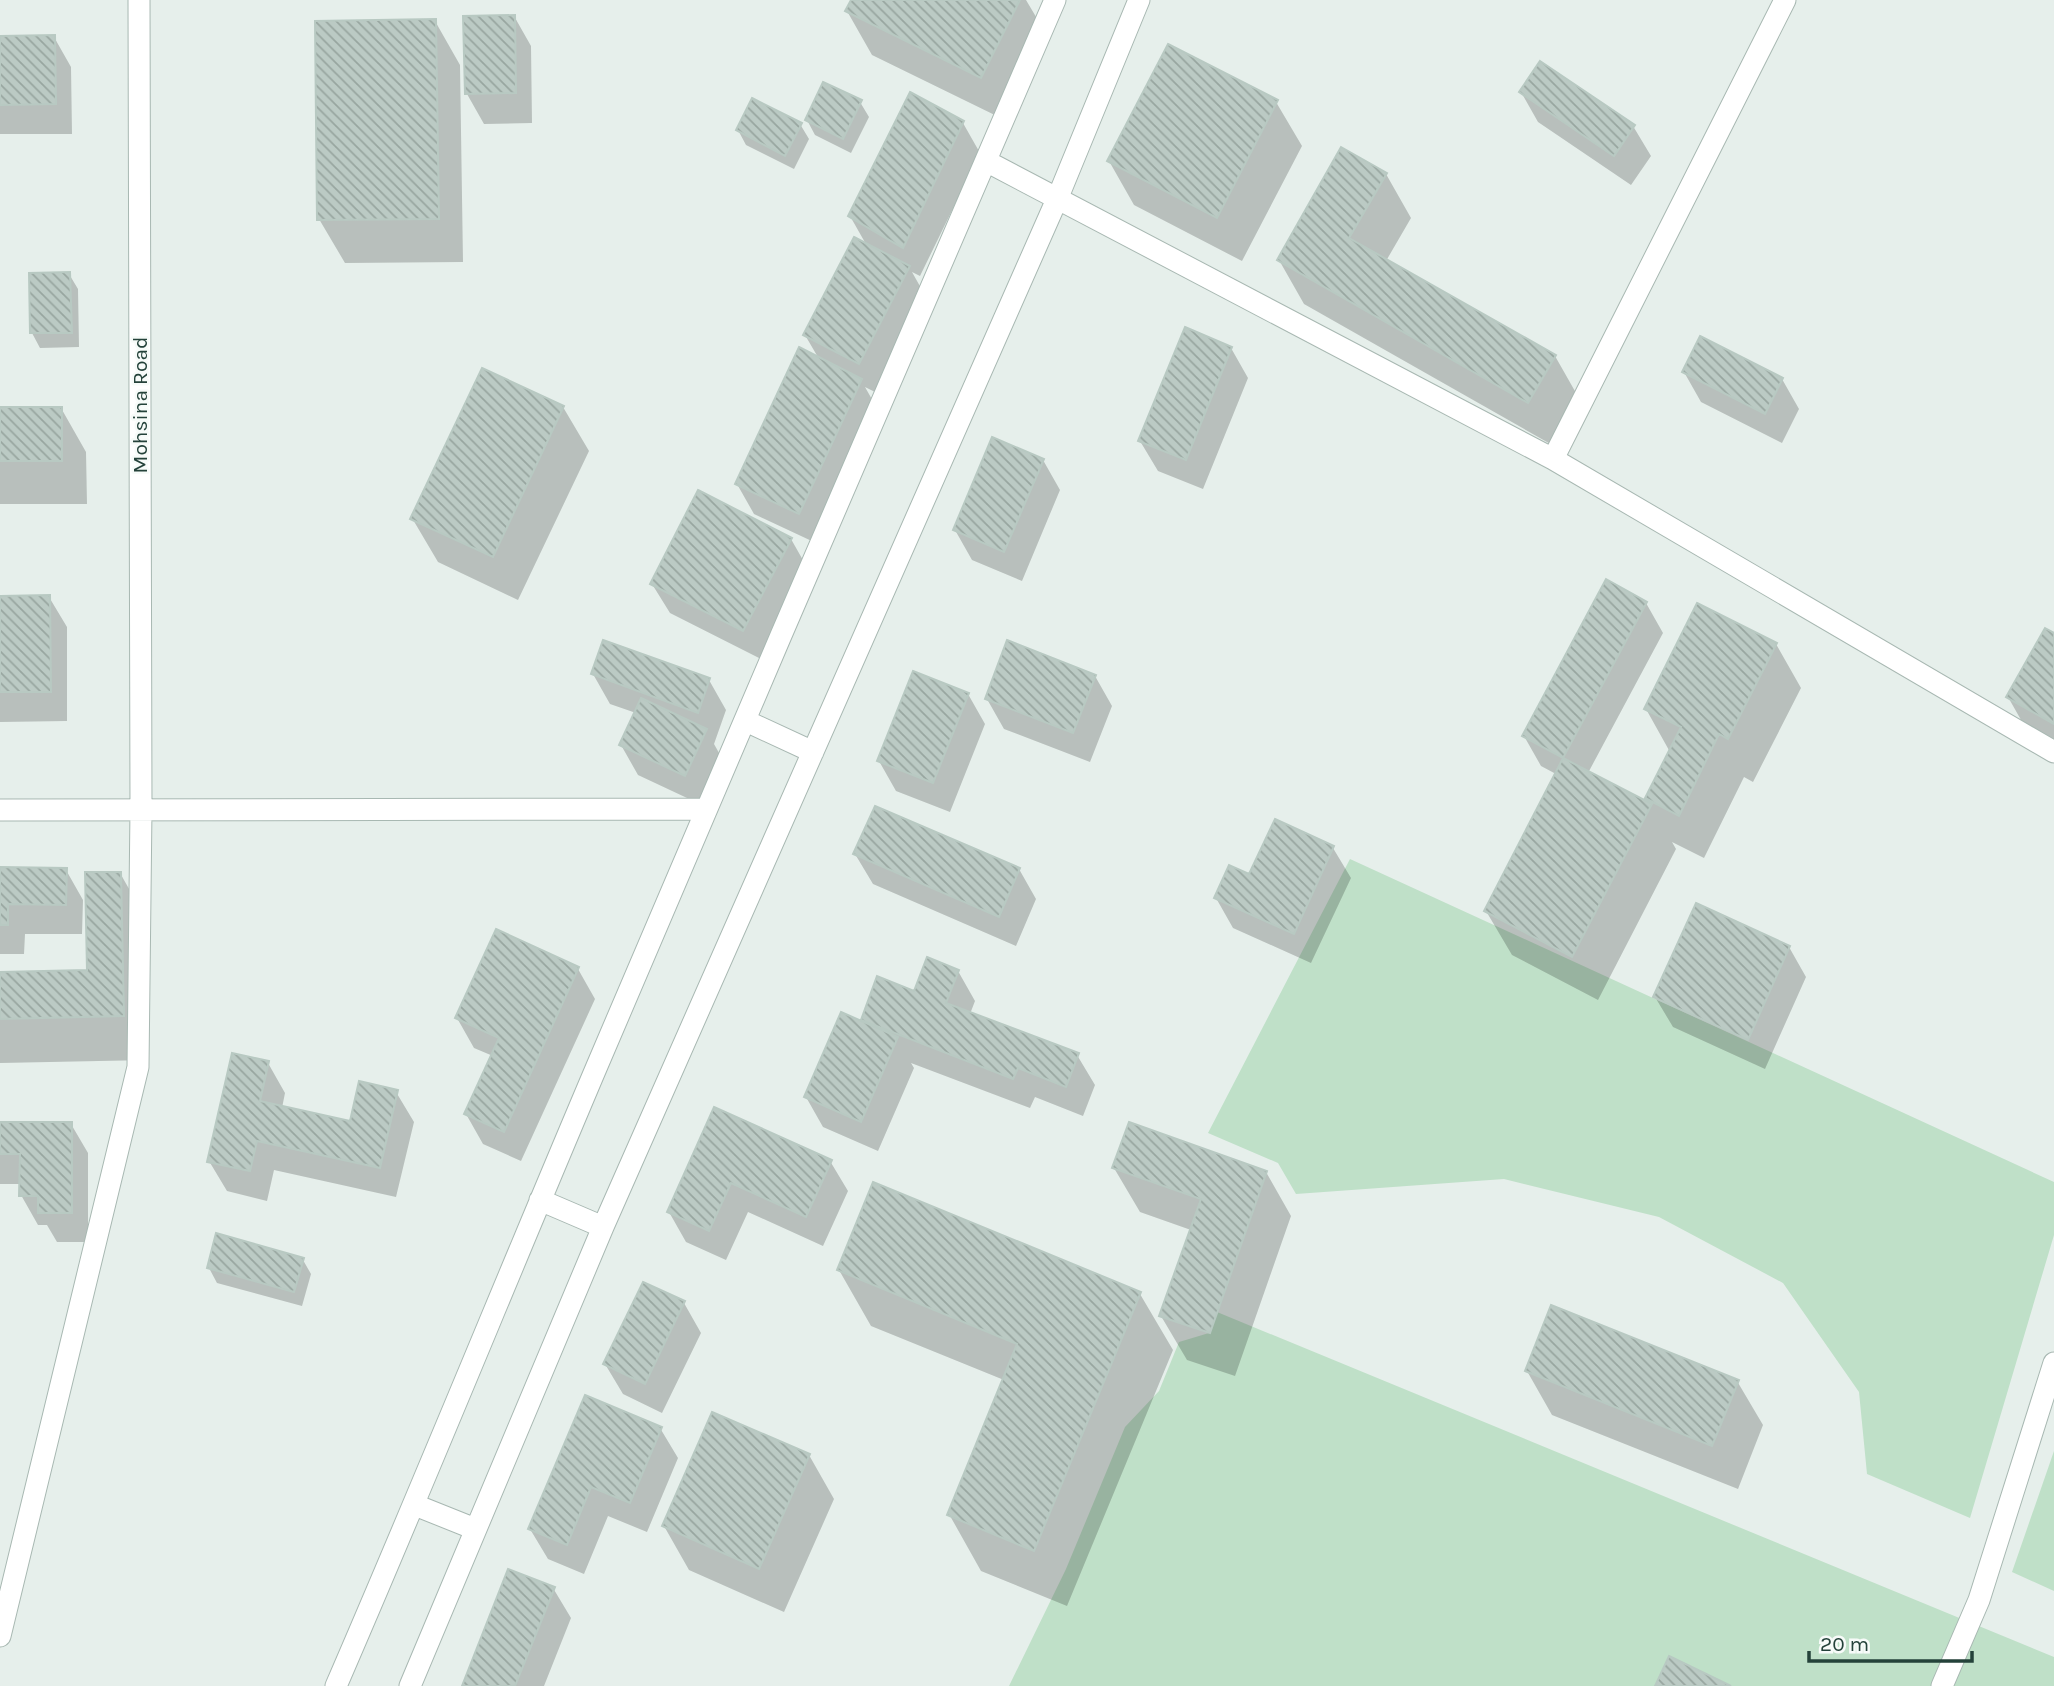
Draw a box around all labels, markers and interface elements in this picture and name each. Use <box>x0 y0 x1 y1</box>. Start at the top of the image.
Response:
street label: Mohsina Road <box>128 337 152 473</box>
scale bar <box>1809 1620 1972 1664</box>
text: 20 m <box>1820 1632 1869 1656</box>

